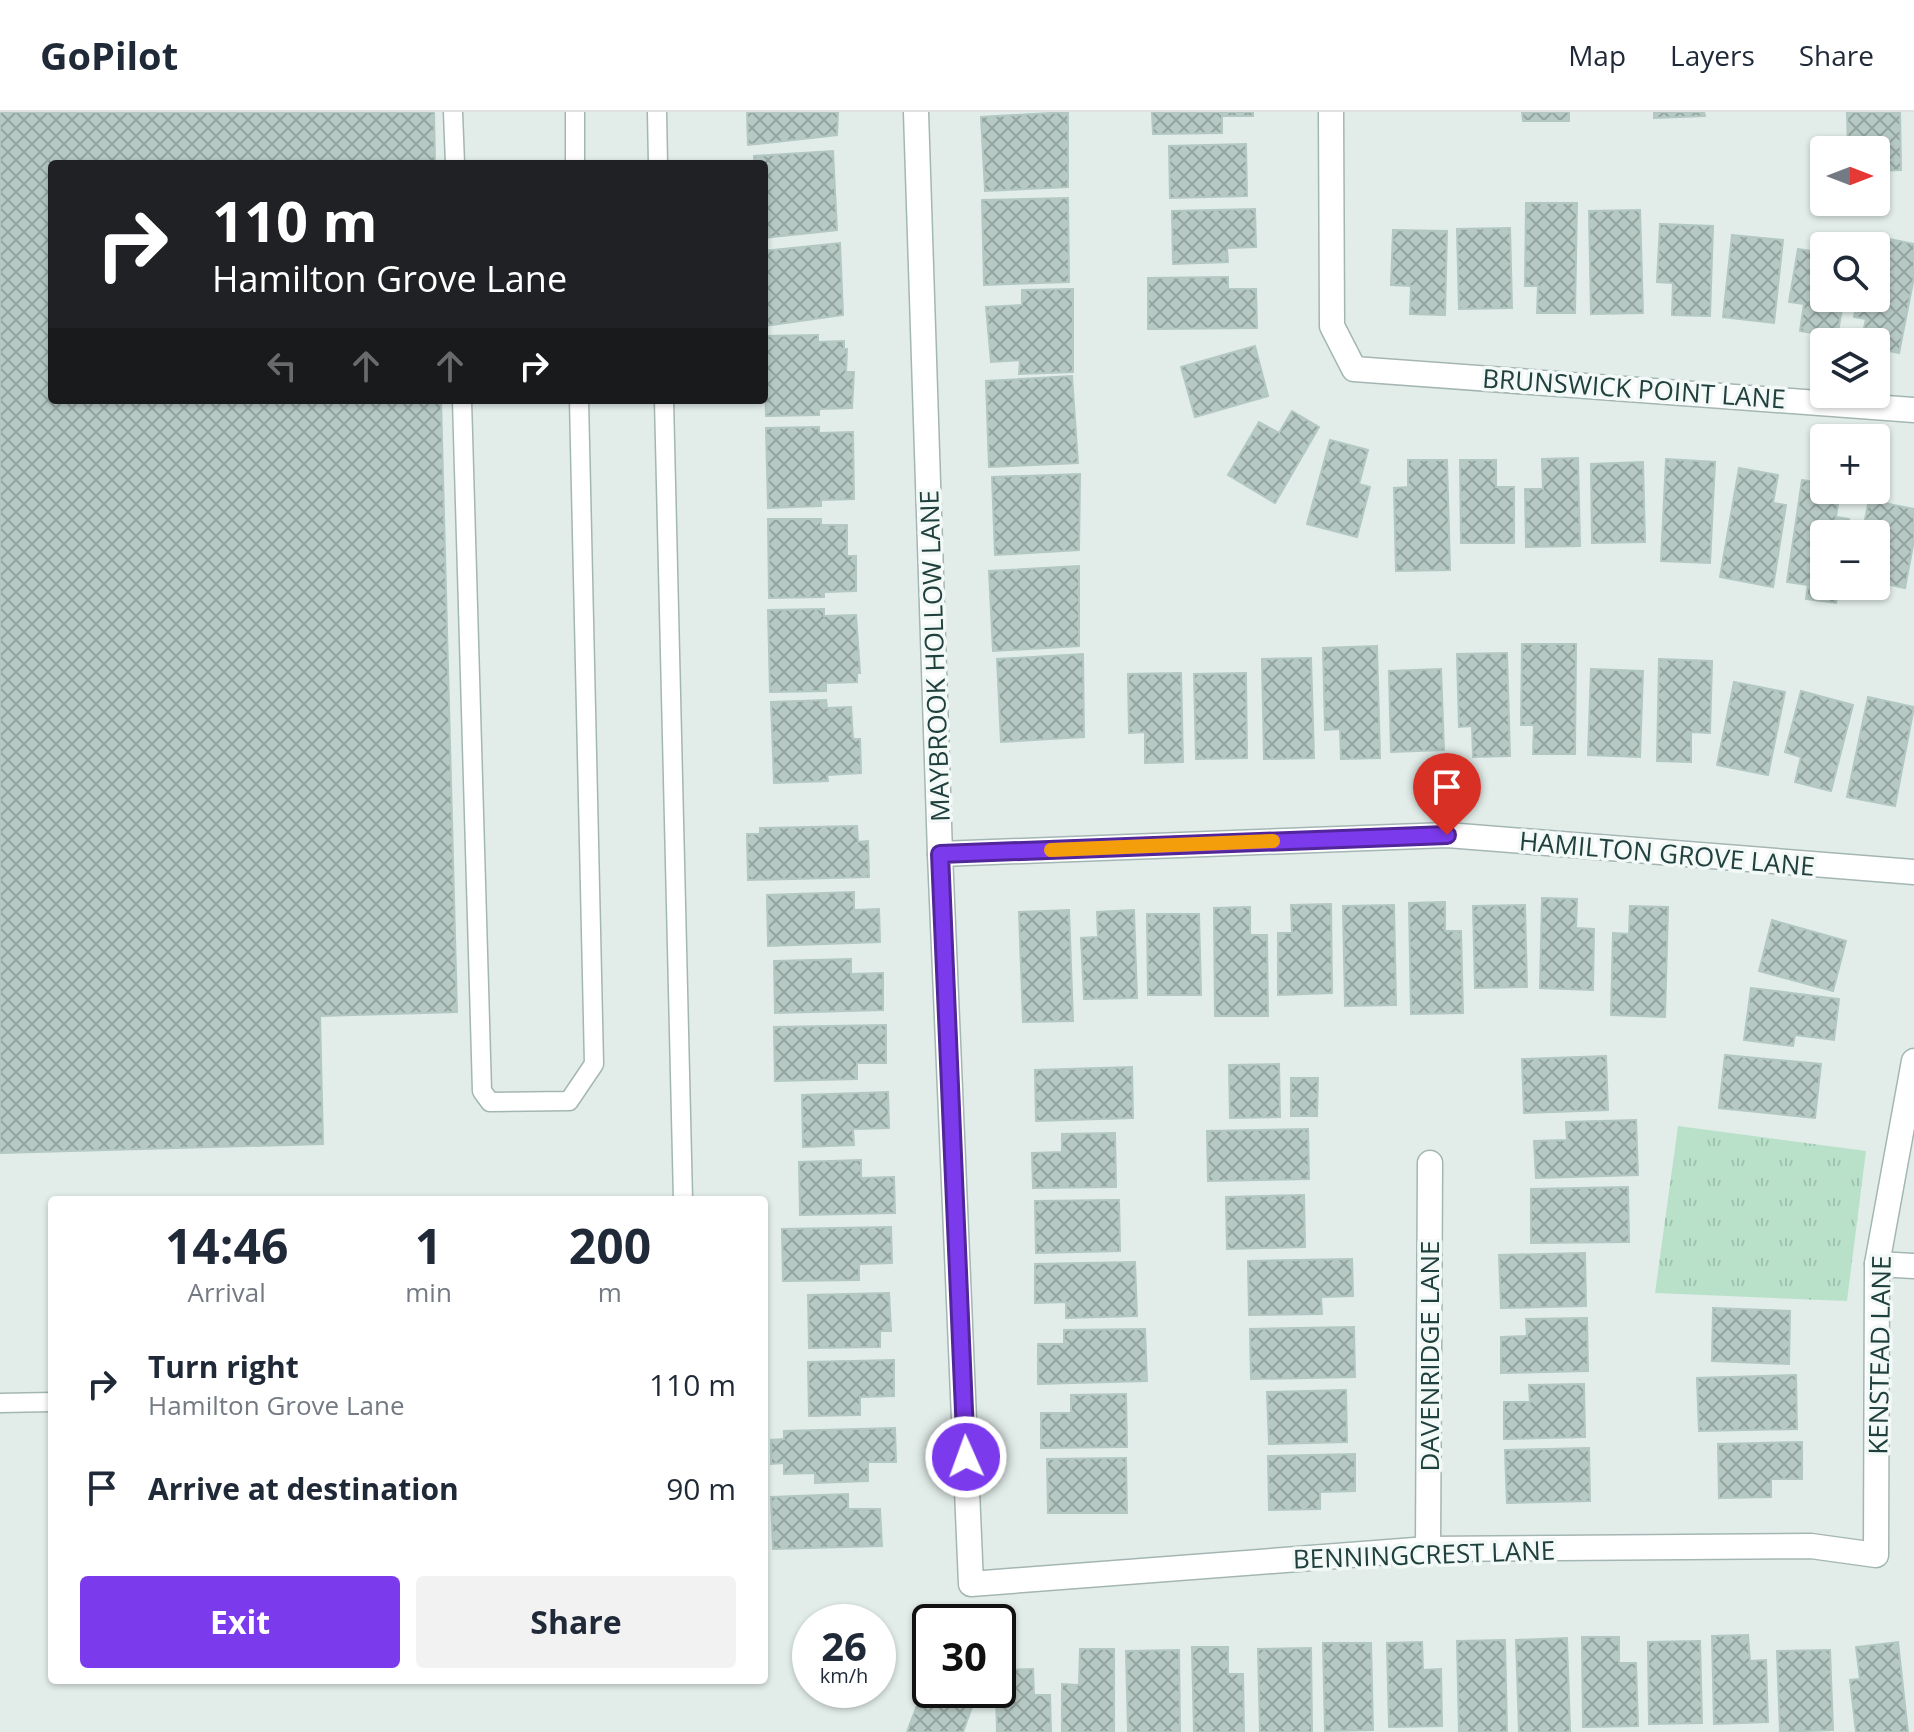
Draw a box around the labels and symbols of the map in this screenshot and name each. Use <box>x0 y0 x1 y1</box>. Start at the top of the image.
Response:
north arrow <box>1810 136 1890 216</box>
street label: BRUNSWICK POINT LANE <box>1481 359 1787 417</box>
street label: MAYBROOK HOLLOW LANE <box>910 490 958 822</box>
pin <box>1413 753 1481 835</box>
street label: HAMILTON GROVE LANE <box>1518 822 1816 884</box>
street label: DAVENRIDGE LANE <box>1411 1240 1447 1472</box>
street label: KENSTEAD LANE <box>1859 1255 1899 1455</box>
position arrow <box>924 1415 1008 1499</box>
street label: BENNINGCREST LANE <box>1292 1531 1556 1577</box>
speed limit sign: 30 <box>912 1604 1016 1708</box>

